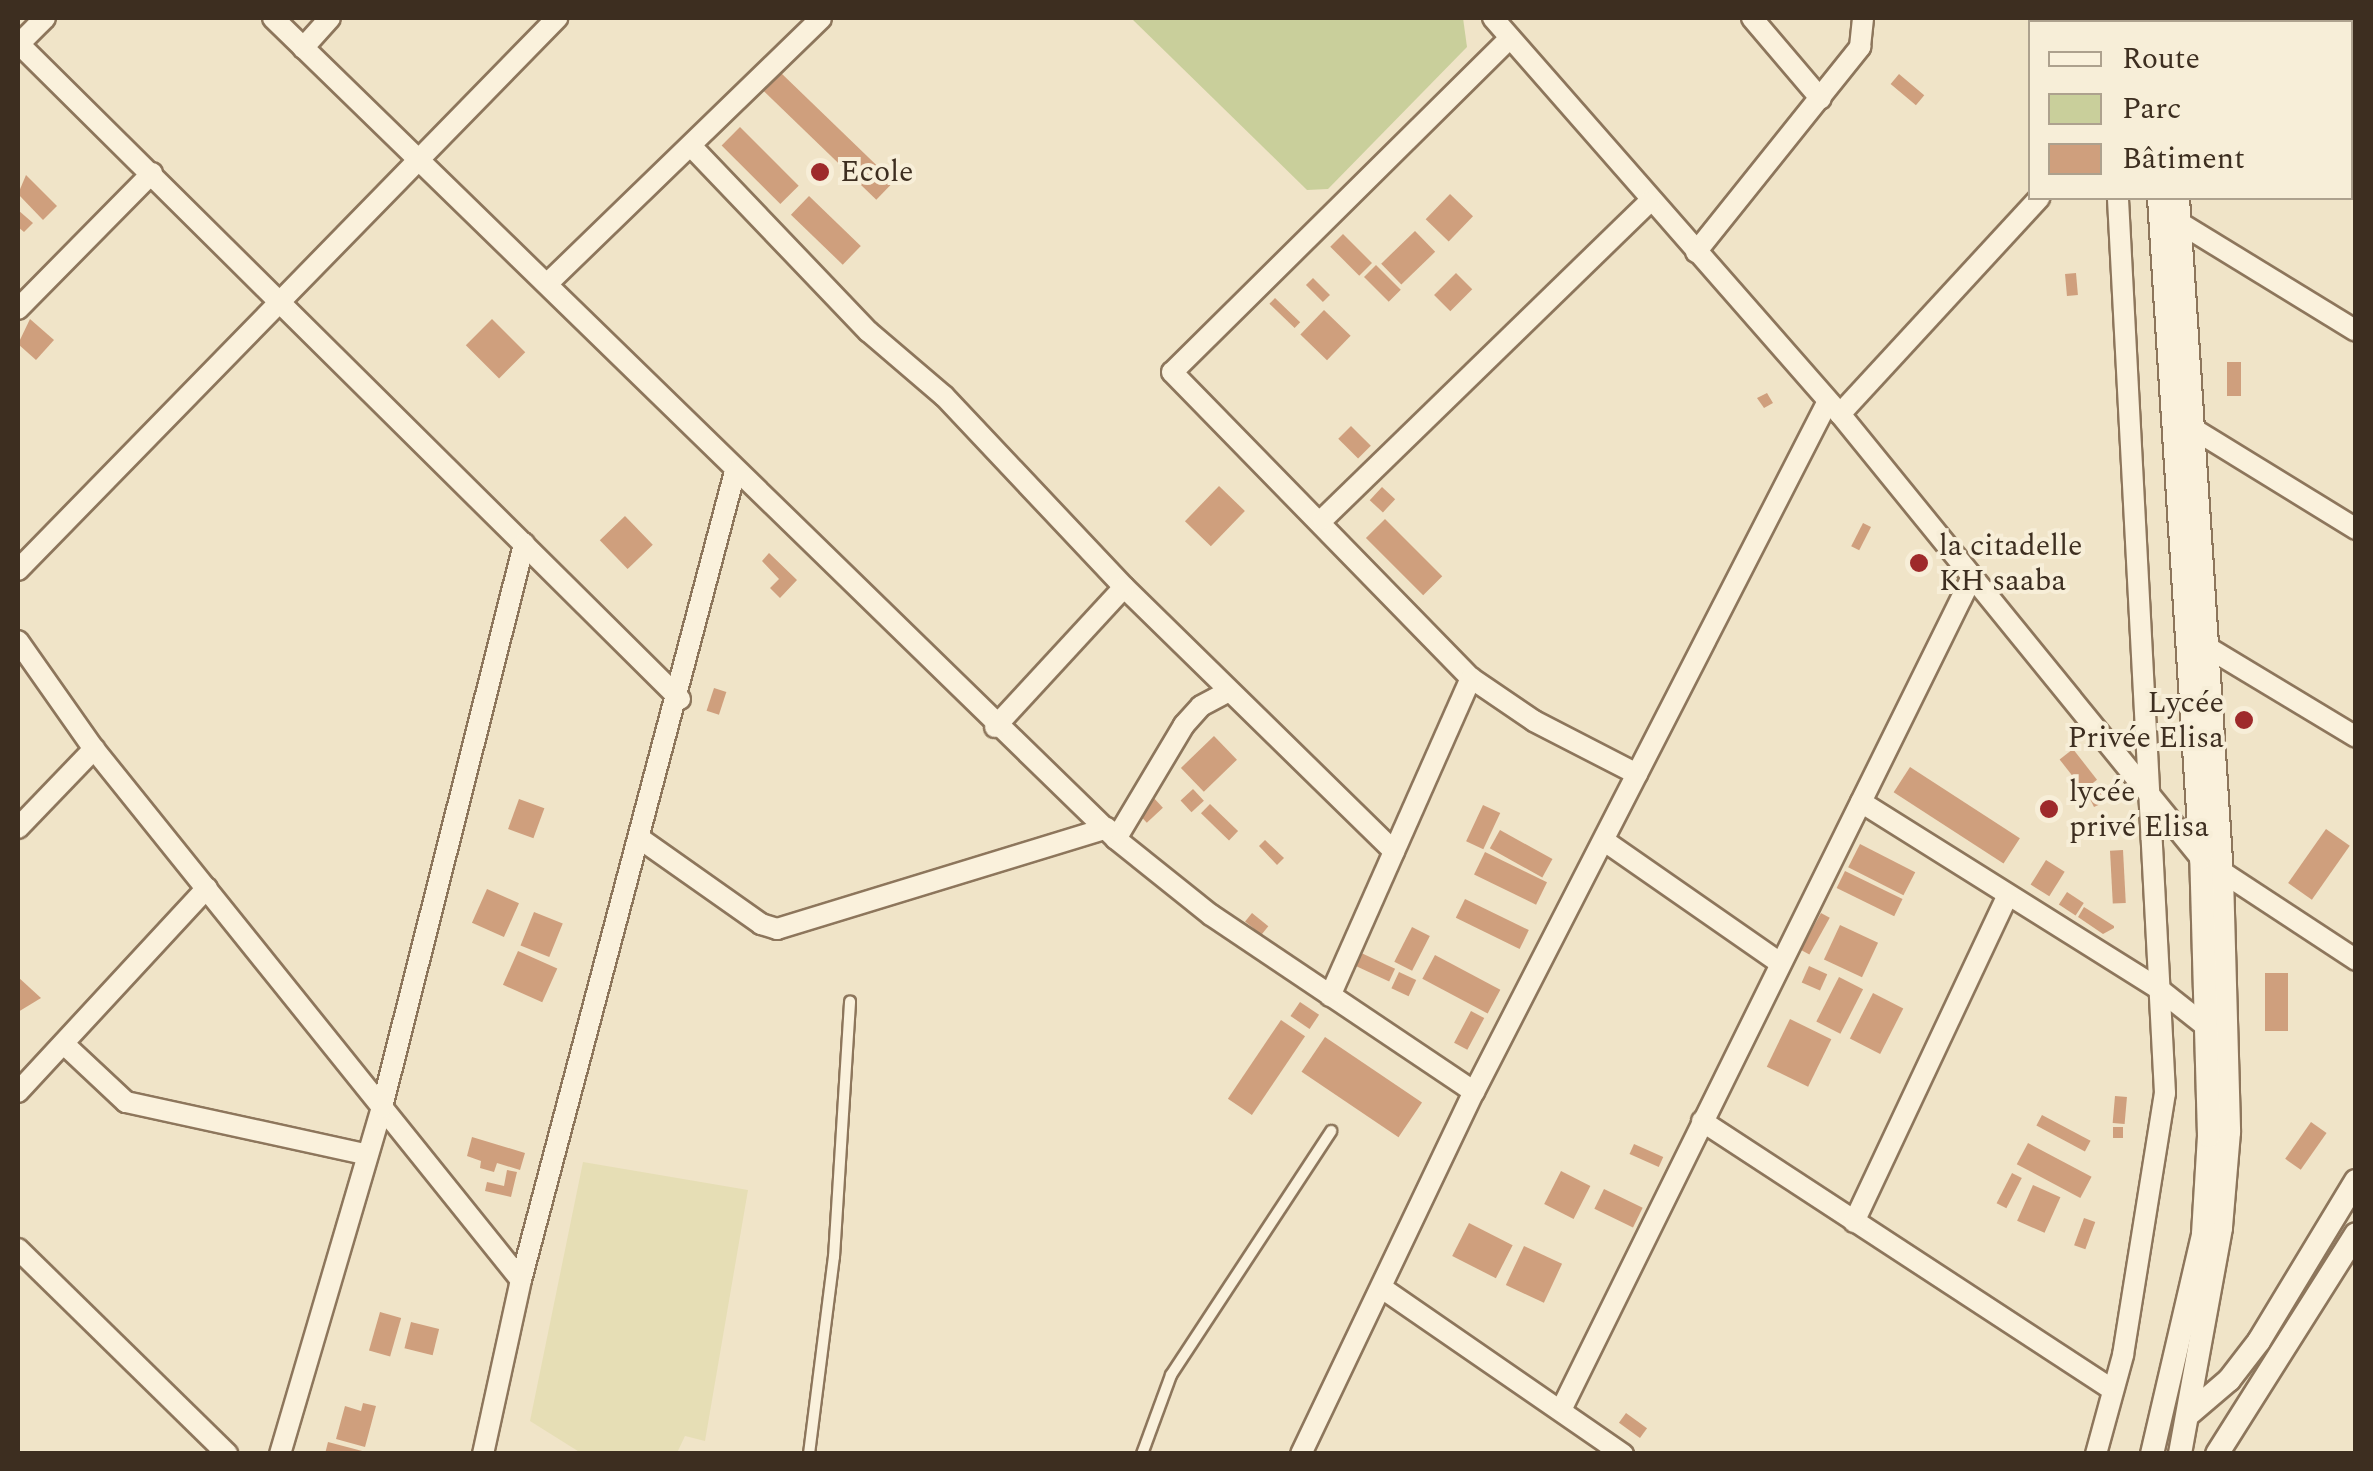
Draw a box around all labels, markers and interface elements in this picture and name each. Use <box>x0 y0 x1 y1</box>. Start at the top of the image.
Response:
legend <box>2028 20 2353 200</box>
text: Route <box>2122 36 2200 82</box>
text: Parc <box>2122 86 2182 132</box>
text: Bâtiment <box>2122 136 2245 182</box>
place label: Ecole <box>840 154 913 190</box>
marker: Ecole <box>809 161 831 183</box>
place label: la citadelle KH saaba <box>1939 528 2082 598</box>
marker: la citadelle KH saaba <box>1908 552 1930 574</box>
place label: Lycée Privée Elisa <box>2068 685 2224 756</box>
marker: Lycée Privée Elisa <box>2233 709 2255 731</box>
place label: lycée privé Elisa <box>2069 774 2209 844</box>
marker: lycée privé Elisa <box>2038 798 2060 820</box>

